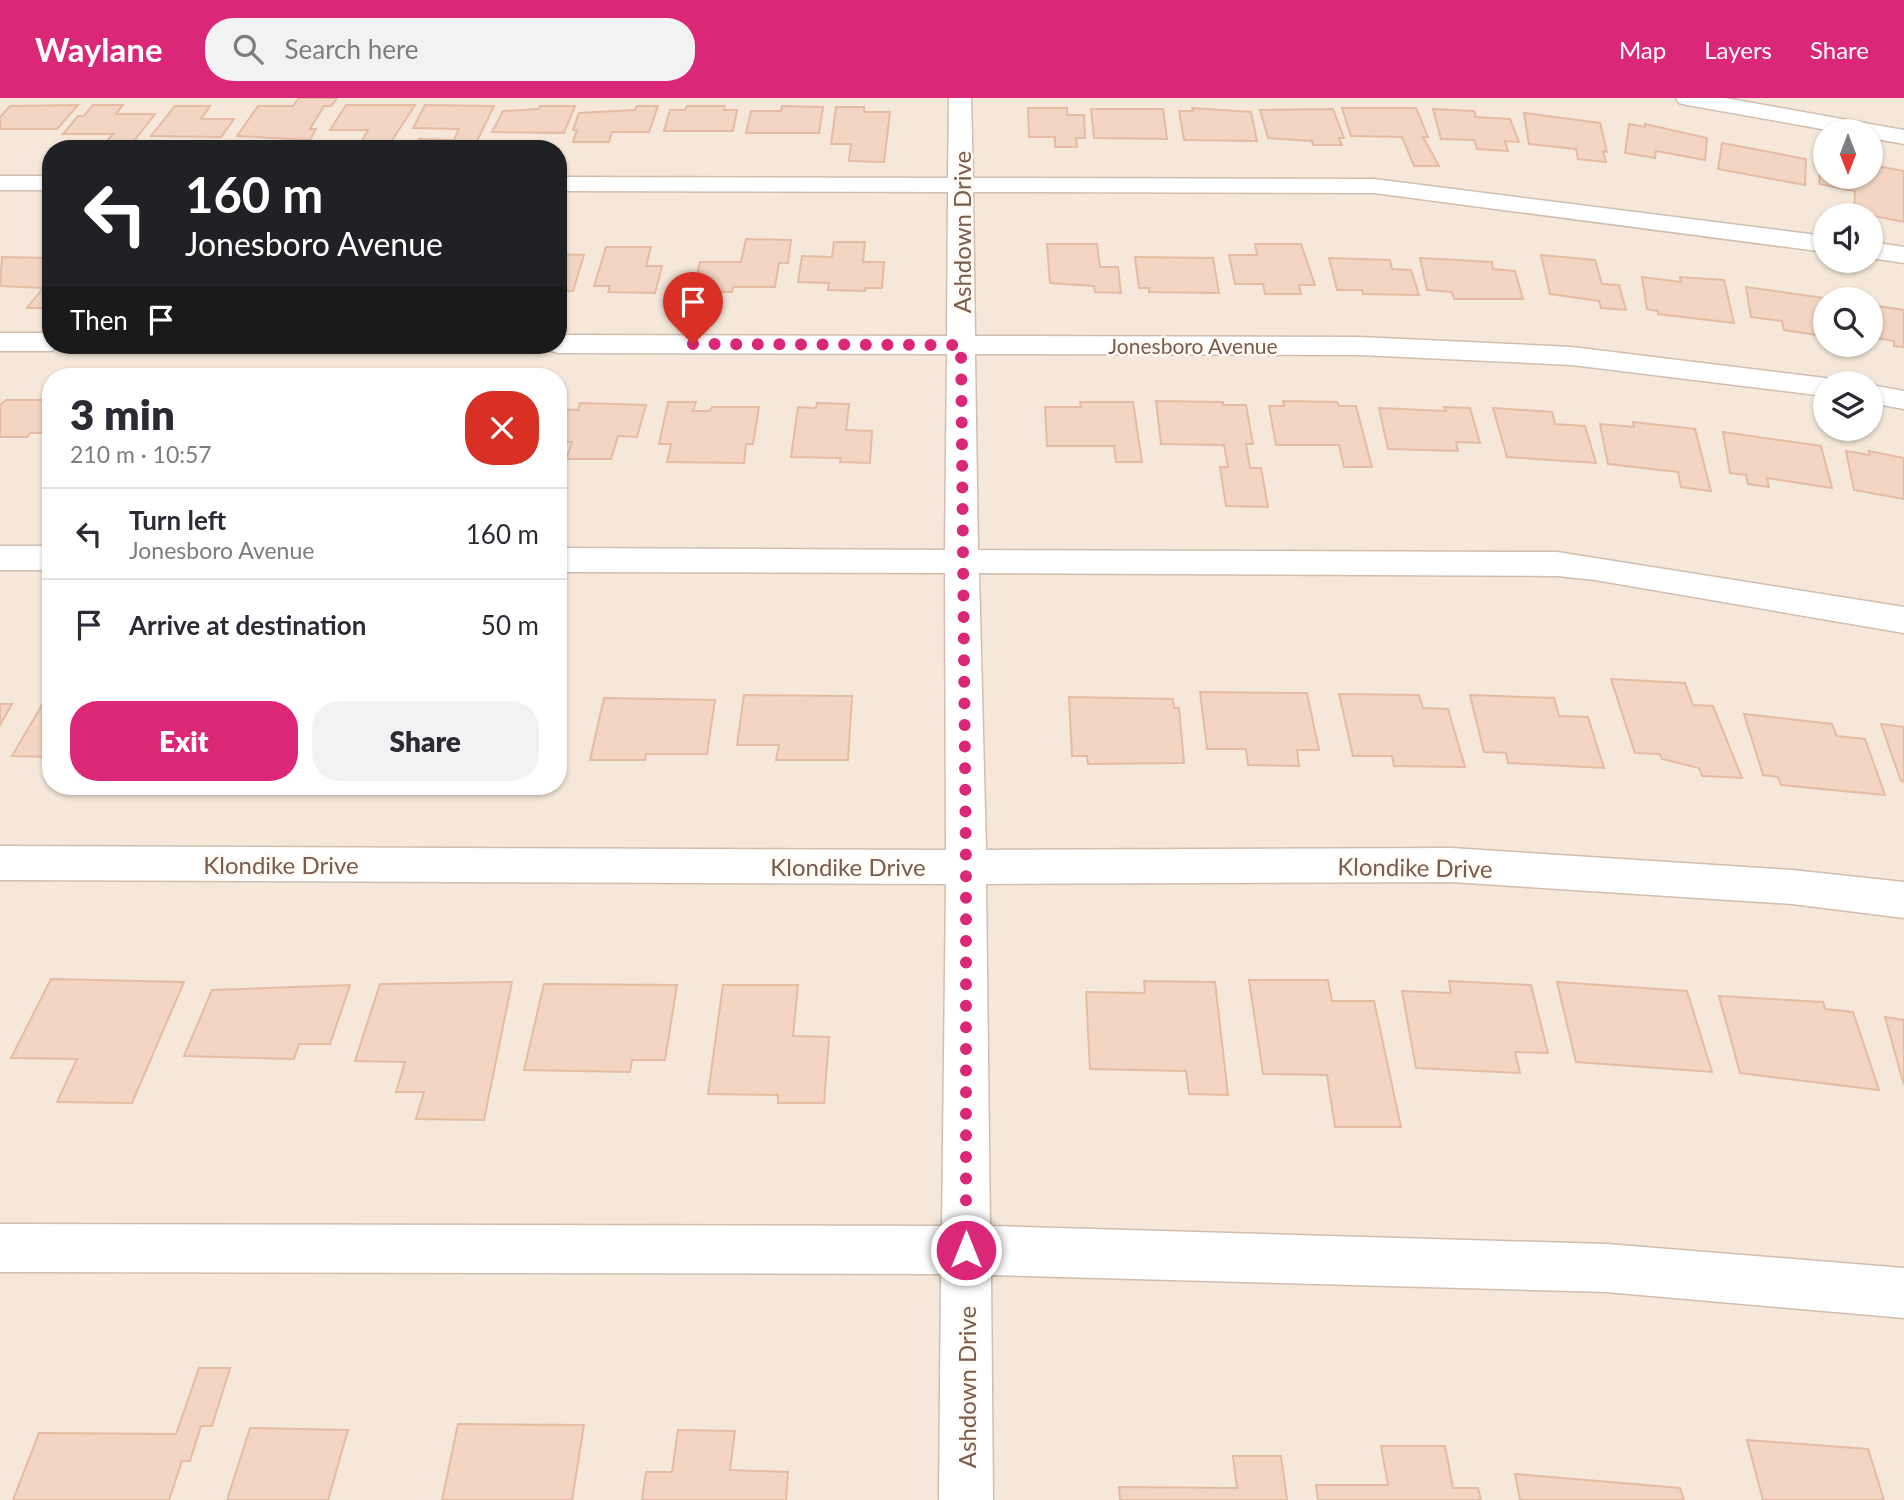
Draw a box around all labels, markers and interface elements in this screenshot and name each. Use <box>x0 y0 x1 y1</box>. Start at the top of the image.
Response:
search box <box>205 18 695 81</box>
text: Waylane <box>35 29 163 69</box>
icon: search <box>229 30 267 68</box>
text: Search here <box>285 33 419 65</box>
text: Map <box>1619 35 1666 64</box>
text: Layers <box>1704 35 1772 64</box>
text: Share <box>1810 35 1869 64</box>
north arrow <box>1813 119 1883 189</box>
map controls <box>1813 119 1883 441</box>
street label: Ashdown Drive <box>947 151 976 313</box>
text: 160 m <box>185 165 323 223</box>
icon: left <box>70 168 161 259</box>
button: sound <box>1813 203 1883 273</box>
text: Jonesboro Avenue <box>185 224 443 263</box>
pin <box>663 272 723 344</box>
icon: arrive <box>674 283 712 321</box>
button: search <box>1813 287 1883 357</box>
icon: arrive <box>142 301 180 339</box>
text: Then <box>70 304 128 336</box>
street label: Jonesboro Avenue <box>1108 333 1278 358</box>
button: layers <box>1813 371 1883 441</box>
text: 3 min <box>70 389 175 439</box>
button: close <box>465 391 539 465</box>
text: 210 m · 10:57 <box>70 440 212 468</box>
text: Turn left <box>129 504 226 536</box>
icon: left <box>70 515 108 553</box>
text: 160 m <box>466 518 539 550</box>
text: Jonesboro Avenue <box>129 536 314 564</box>
icon: arrive <box>70 606 108 644</box>
text: Arrive at destination <box>129 609 366 641</box>
text: 50 m <box>481 609 539 641</box>
button: Exit <box>70 701 298 781</box>
button: Share <box>312 701 539 781</box>
street label: Klondike Drive <box>203 850 359 879</box>
street label: Klondike Drive <box>1337 851 1493 883</box>
street label: Klondike Drive <box>770 852 926 881</box>
position arrow <box>929 1213 1003 1287</box>
street label: Ashdown Drive <box>952 1306 981 1468</box>

